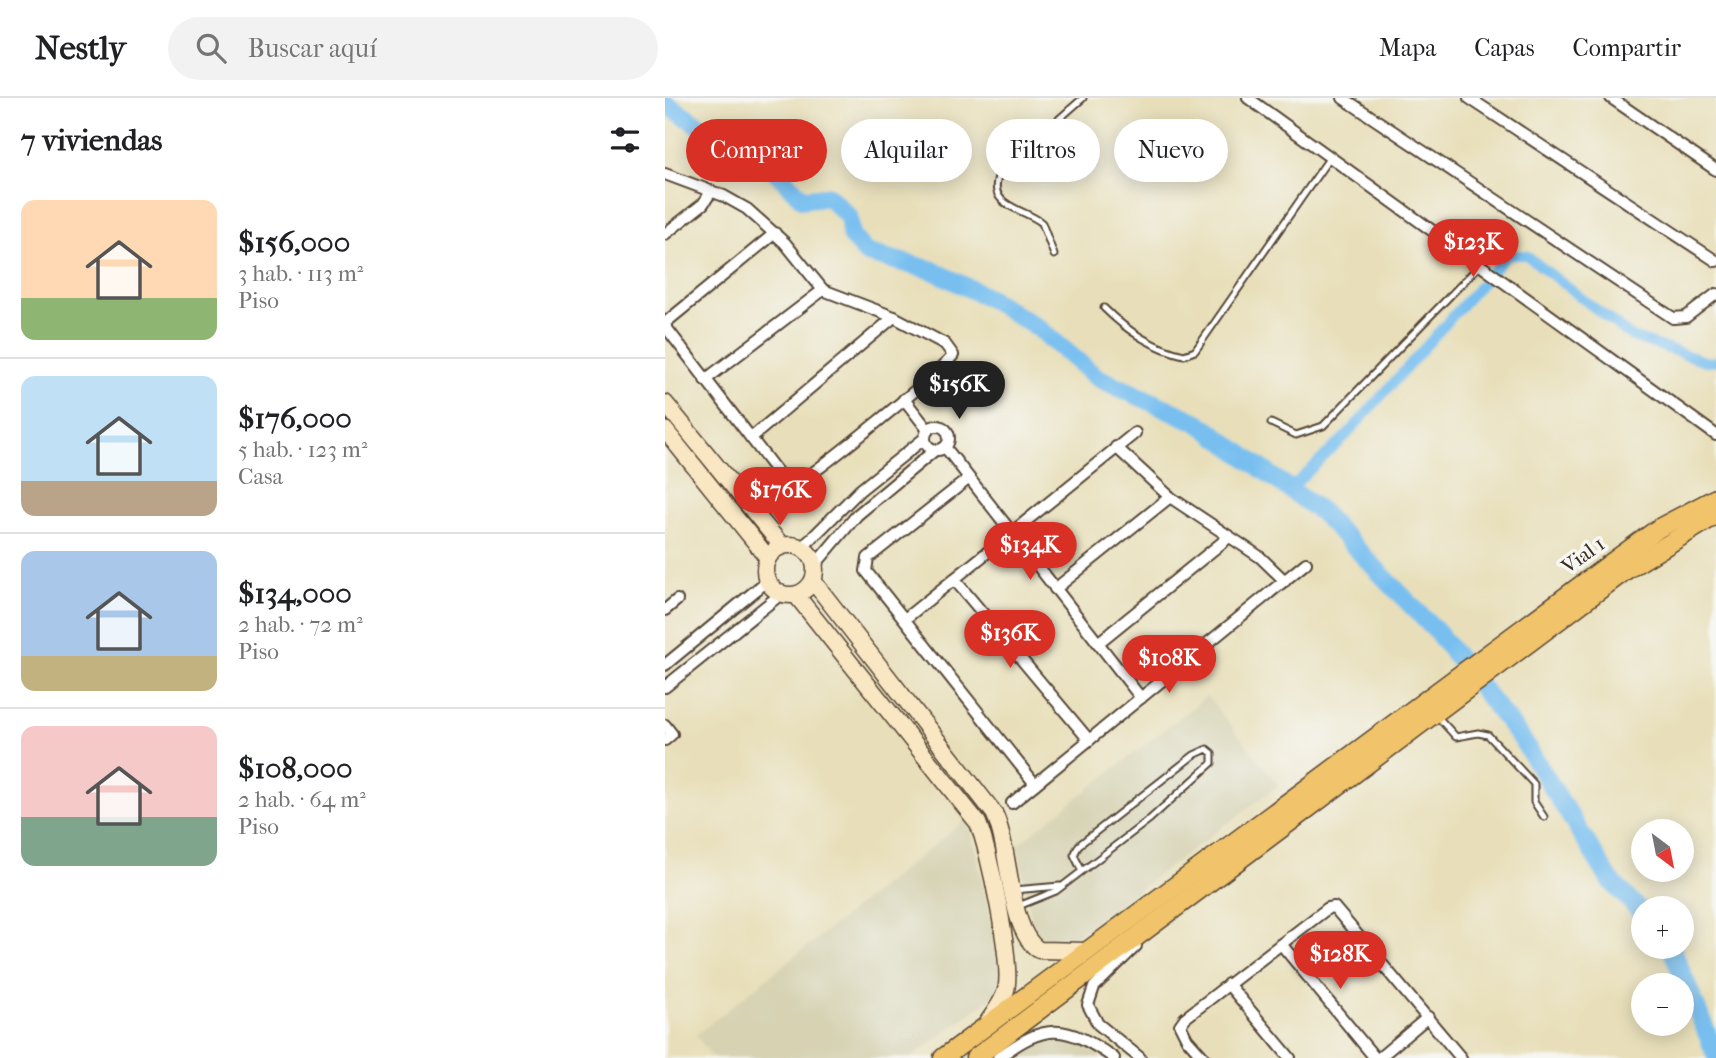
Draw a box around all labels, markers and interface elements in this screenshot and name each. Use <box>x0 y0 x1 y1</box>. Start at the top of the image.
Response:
search box <box>168 17 658 80</box>
text: Nestly <box>35 29 126 68</box>
icon: search <box>192 29 230 67</box>
text: Buscar aquí <box>248 33 377 64</box>
text: Mapa <box>1379 34 1436 62</box>
text: Capas <box>1474 34 1535 62</box>
text: Compartir <box>1573 34 1681 62</box>
chip: Comprar <box>686 119 827 182</box>
chip: Alquilar <box>841 119 972 182</box>
chip: Filtros <box>986 119 1100 182</box>
chip: Nuevo <box>1114 119 1228 182</box>
icon: filters <box>606 121 644 159</box>
text: 7 viviendas <box>21 123 162 158</box>
pin: $123K <box>1424 220 1522 279</box>
text: $156,000 <box>238 225 350 260</box>
icon: home <box>77 228 161 312</box>
text: $123K <box>1444 228 1502 255</box>
text: 3 hab. · 113 m² <box>238 260 363 287</box>
text: Piso <box>238 287 279 314</box>
pin: $156K <box>910 362 1008 421</box>
text: $156K <box>929 370 989 397</box>
text: $176,000 <box>238 401 352 436</box>
icon: home <box>77 404 161 488</box>
text: 5 hab. · 123 m² <box>238 436 367 463</box>
text: Casa <box>238 463 283 490</box>
pin: $176K <box>731 468 829 527</box>
text: $176K <box>749 476 811 503</box>
pin: $134K <box>981 522 1079 582</box>
text: $134K <box>1000 531 1060 558</box>
street label: Vial 1 <box>1556 531 1609 579</box>
text: $134,000 <box>238 576 352 611</box>
icon: home <box>77 579 161 663</box>
pin: $136K <box>961 610 1059 670</box>
text: 2 hab. · 72 m² <box>238 611 363 638</box>
text: $136K <box>980 619 1040 646</box>
pin: $108K <box>1120 636 1218 695</box>
text: Piso <box>238 638 279 665</box>
text: $108K <box>1138 644 1200 671</box>
text: $108,000 <box>238 751 353 786</box>
icon: home <box>77 754 161 838</box>
text: 2 hab. · 64 m² <box>238 786 366 813</box>
text: Piso <box>238 813 279 840</box>
north arrow <box>1631 819 1694 882</box>
map controls <box>1631 819 1694 1036</box>
button: + <box>1631 896 1694 959</box>
pin: $128K <box>1291 932 1389 991</box>
text: $128K <box>1310 940 1370 967</box>
button: − <box>1631 973 1694 1036</box>

